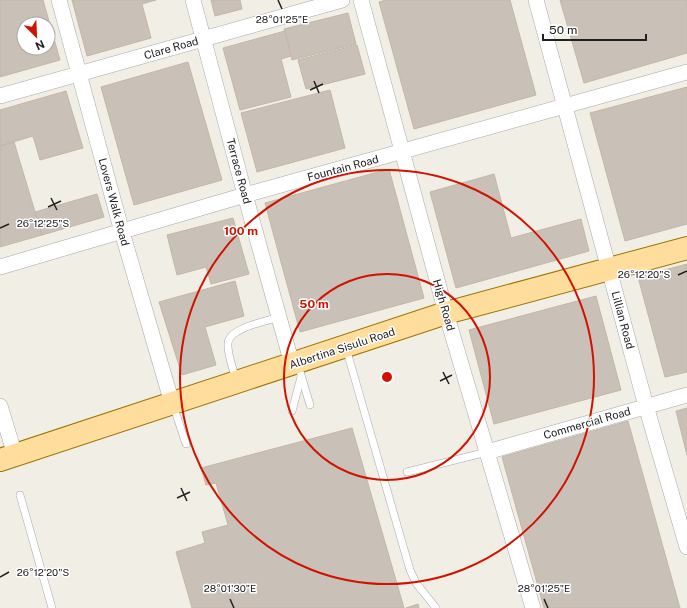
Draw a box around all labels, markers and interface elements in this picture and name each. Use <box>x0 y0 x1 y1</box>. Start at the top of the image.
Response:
text: 28°01'25"E <box>256 13 308 25</box>
north arrow <box>16 16 56 56</box>
scale bar <box>543 16 646 42</box>
text: 50 m <box>549 23 577 37</box>
street label: Clare Road <box>142 35 200 61</box>
text: N <box>34 38 46 52</box>
street label: Terrace Road <box>224 137 254 205</box>
street label: Fountain Road <box>306 153 380 183</box>
street label: Lovers Walk Road <box>97 157 131 247</box>
text: 26°12'25"S <box>17 217 70 229</box>
text: 100 m <box>224 224 258 238</box>
text: 26°12'20"S <box>618 268 670 280</box>
street label: High Road <box>431 278 457 332</box>
street label: Lillian Road <box>610 290 636 350</box>
text: 50 m <box>299 297 329 311</box>
street label: Albertina Sisulu Road <box>288 325 396 371</box>
centre of rings <box>380 370 394 384</box>
street label: Commercial Road <box>542 405 632 441</box>
text: 26°12'20"S <box>17 566 69 578</box>
text: 28°01'30"E <box>204 582 256 594</box>
text: 28°01'25"E <box>518 582 570 594</box>

